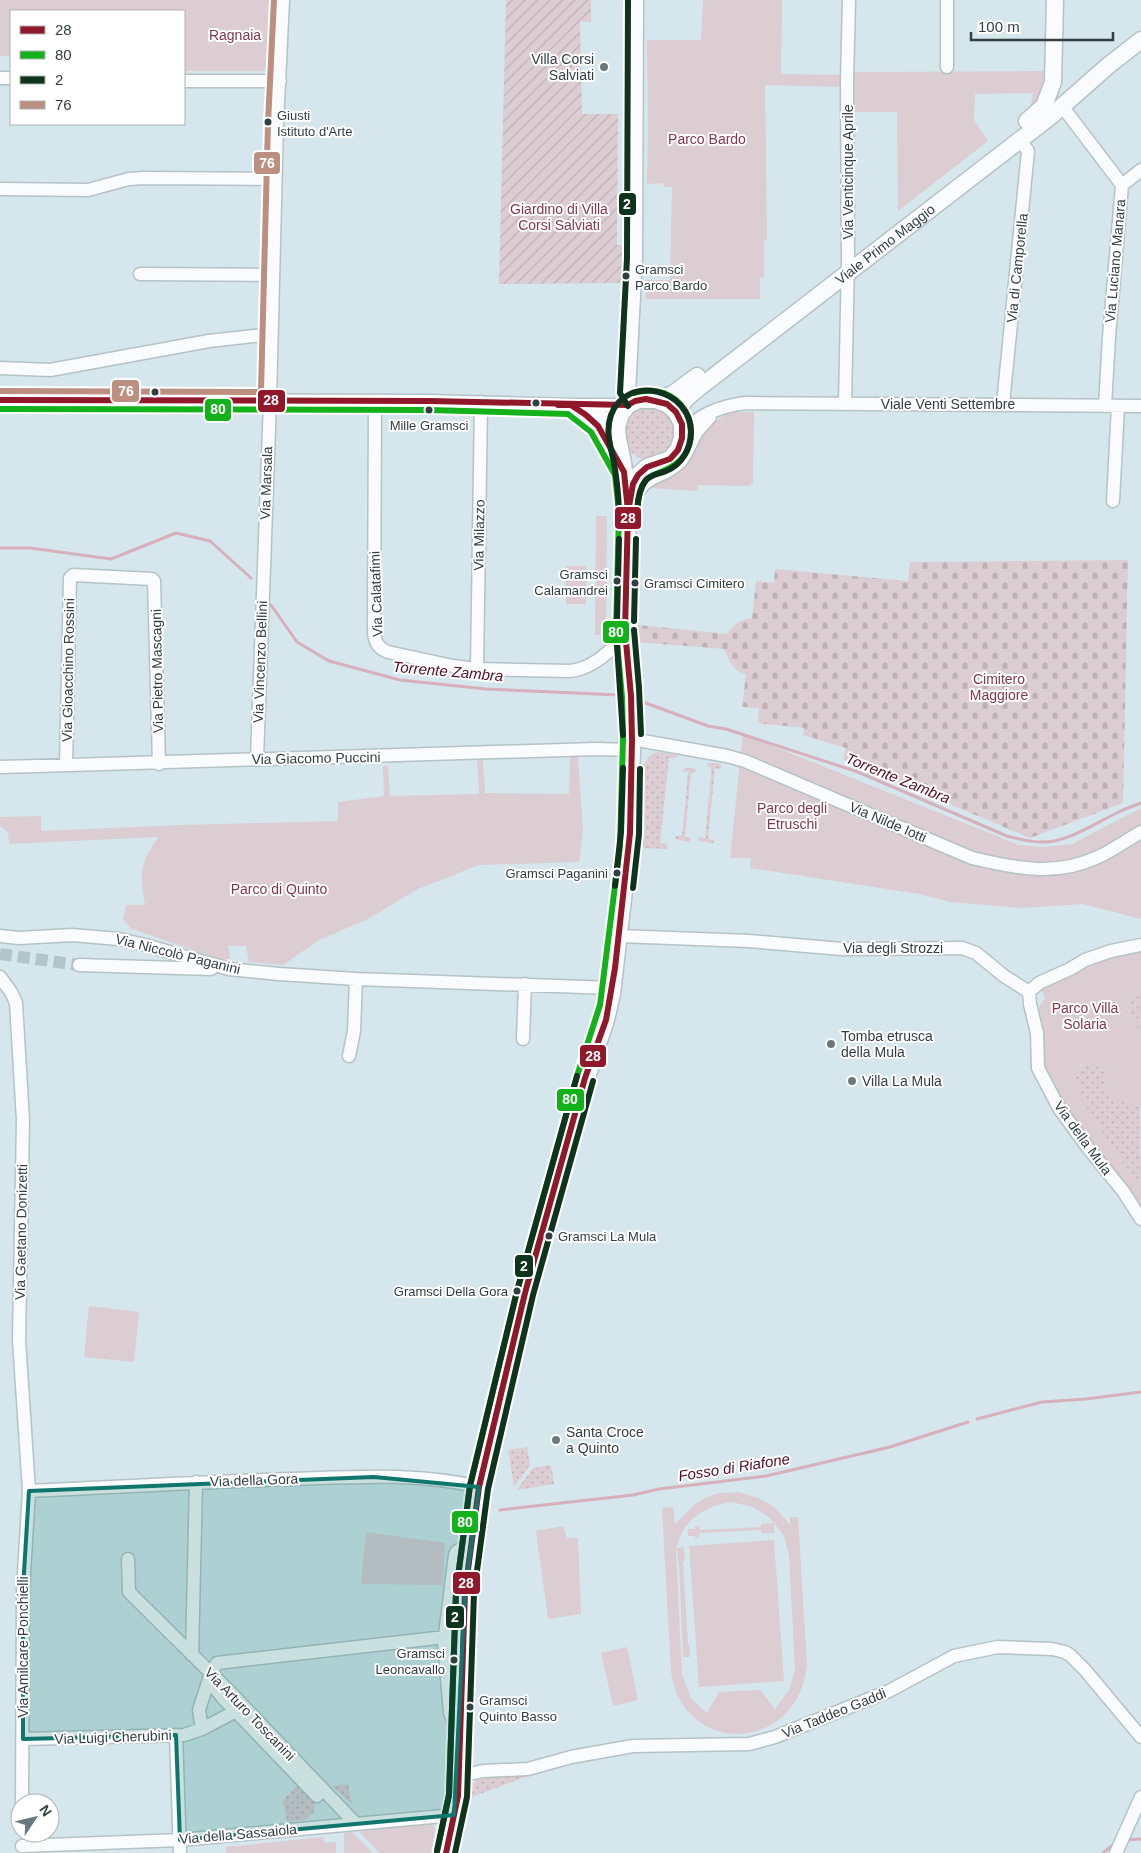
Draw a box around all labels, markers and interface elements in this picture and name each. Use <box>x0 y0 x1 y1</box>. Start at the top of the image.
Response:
legend <box>10 10 185 125</box>
scale bar <box>971 10 1114 42</box>
text: 100 m <box>978 18 1020 35</box>
text: 28 <box>55 21 72 38</box>
park label: Ragnaia <box>209 27 261 43</box>
text: 80 <box>55 46 72 63</box>
place label: Villa Corsi Salviati <box>531 51 594 83</box>
marker: Villa Corsi Salviati <box>598 61 610 73</box>
text: 2 <box>55 71 63 88</box>
text: 76 <box>55 96 72 113</box>
street label: Via Venticinque Aprile <box>840 104 856 240</box>
place label: Giusti Istituto d'Arte <box>277 108 352 139</box>
marker: Giusti Istituto d'Arte <box>263 117 273 127</box>
park label: Parco Bardo <box>668 131 746 147</box>
line badge: 76 <box>253 151 281 175</box>
text: 76 <box>259 155 275 171</box>
line badge: 2 <box>618 192 637 216</box>
text: 2 <box>623 196 631 212</box>
street label: Via Luciano Manara <box>1102 198 1128 324</box>
park label: Giardino di Villa Corsi Salviati <box>510 201 608 233</box>
street label: Viale Primo Maggio <box>832 201 938 288</box>
street label: Via di Camporella <box>1003 212 1031 324</box>
place label: Gramsci Parco Bardo <box>635 262 707 293</box>
marker: Gramsci Parco Bardo <box>621 271 631 281</box>
line badge: 76 <box>111 379 140 403</box>
text: 76 <box>118 383 134 399</box>
unlabelled marker <box>150 387 160 397</box>
line badge: 28 <box>257 389 286 413</box>
text: 28 <box>263 392 279 408</box>
street label: Viale Venti Settembre <box>881 396 1015 412</box>
line badge: 80 <box>204 398 232 422</box>
unlabelled marker <box>531 398 541 408</box>
text: 80 <box>210 401 226 417</box>
marker: Mille Gramsci <box>424 405 434 415</box>
place label: Mille Gramsci <box>390 418 468 433</box>
street label: Via Marsala <box>257 446 275 520</box>
street label: Via Milazzo <box>470 499 488 571</box>
line badge: 28 <box>614 506 642 530</box>
text: 28 <box>620 510 636 526</box>
street label: Via Calatafimi <box>367 551 385 637</box>
place label: Gramsci Calamandrei <box>534 567 608 598</box>
marker: Gramsci Calamandrei <box>612 576 622 586</box>
place label: Gramsci Cimitero <box>644 576 744 591</box>
marker: Gramsci Cimitero <box>630 578 640 588</box>
street label: Via Gioacchino Rossini <box>59 598 77 742</box>
street label: Via Vincenzo Bellini <box>250 601 270 723</box>
street label: Via Pietro Mascagni <box>148 609 166 733</box>
line badge: 80 <box>602 620 630 644</box>
text: 80 <box>608 624 624 640</box>
water label: Torrente Zambra <box>392 658 504 684</box>
park label: Cimitero Maggiore <box>970 671 1028 703</box>
street label: Via Giacomo Puccini <box>251 749 381 767</box>
water label: Torrente Zambra <box>843 749 953 807</box>
street label: Via Nilde Iotti <box>847 799 929 845</box>
park label: Parco degli Etruschi <box>757 800 827 832</box>
place label: Gramsci Paganini <box>505 866 608 881</box>
marker: Gramsci Paganini <box>612 868 622 878</box>
park label: Parco di Quinto <box>231 881 327 897</box>
street label: Via Niccolò Paganini <box>114 931 242 977</box>
street label: Via degli Strozzi <box>843 940 943 956</box>
park label: Parco Villa Solaria <box>1052 1000 1119 1032</box>
place label: Tomba etrusca della Mula <box>841 1028 933 1060</box>
marker: Tomba etrusca della Mula <box>825 1038 837 1050</box>
line badge: 28 <box>579 1044 607 1068</box>
text: 28 <box>585 1048 601 1064</box>
place label: Villa La Mula <box>862 1073 942 1089</box>
marker: Villa La Mula <box>846 1075 858 1087</box>
line badge: 80 <box>556 1088 585 1112</box>
text: 80 <box>562 1091 578 1107</box>
street label: Via della Mula <box>1051 1098 1115 1178</box>
street label: Via Gaetano Donizetti <box>12 1164 30 1300</box>
place label: Gramsci La Mula <box>558 1229 657 1244</box>
marker: Gramsci La Mula <box>544 1231 554 1241</box>
line badge: 2 <box>514 1254 534 1278</box>
text: 2 <box>520 1258 528 1274</box>
place label: Gramsci Della Gora <box>394 1284 509 1299</box>
marker: Gramsci Della Gora <box>512 1286 522 1296</box>
place label: Santa Croce a Quinto <box>566 1424 644 1456</box>
marker: Santa Croce a Quinto <box>550 1434 562 1446</box>
water label: Fosso di Riafone <box>677 1450 791 1484</box>
street label: Via della Gora <box>210 1470 299 1490</box>
line badge: 80 <box>451 1510 479 1534</box>
text: 80 <box>457 1514 473 1530</box>
line badge: 28 <box>452 1571 481 1595</box>
text: 28 <box>458 1575 474 1591</box>
street label: Via Amilcare Ponchielli <box>15 1576 31 1718</box>
line badge: 2 <box>445 1605 465 1629</box>
text: 2 <box>451 1609 459 1625</box>
place label: Gramsci Leoncavallo <box>376 1646 445 1677</box>
marker: Gramsci Leoncavallo <box>449 1655 459 1665</box>
street label: Via Arturo Toscanini <box>201 1664 299 1764</box>
street label: Via Taddeo Gaddi <box>780 1685 888 1741</box>
place label: Gramsci Quinto Basso <box>479 1693 557 1724</box>
marker: Gramsci Quinto Basso <box>465 1702 475 1712</box>
street label: Via Luigi Cherubini <box>54 1727 172 1747</box>
north arrow <box>10 1793 60 1843</box>
text: N <box>36 1802 55 1819</box>
street label: Via della Sassaiola <box>179 1821 298 1847</box>

